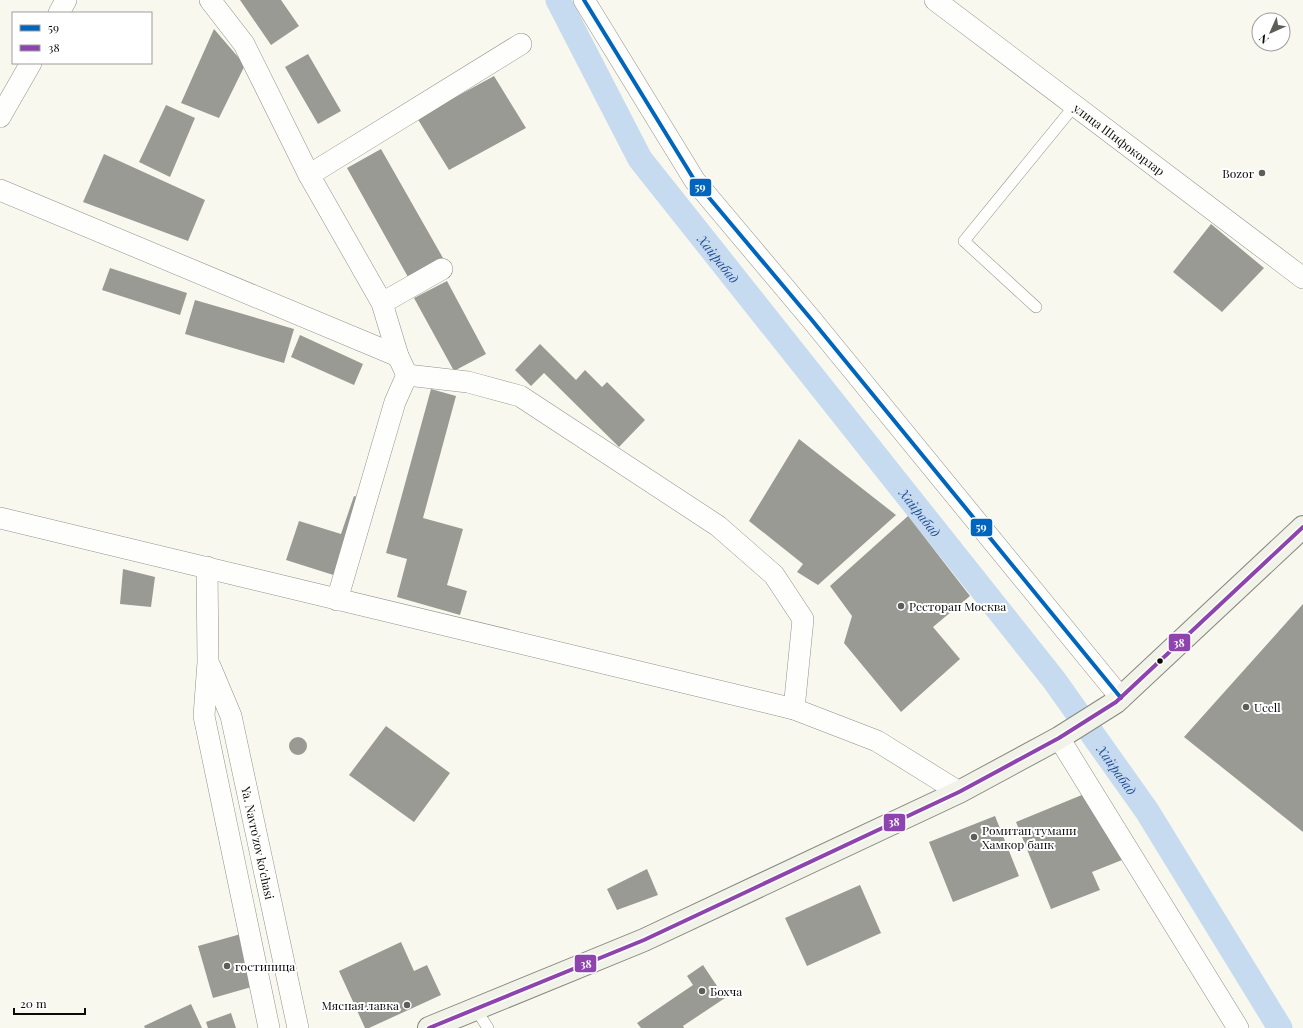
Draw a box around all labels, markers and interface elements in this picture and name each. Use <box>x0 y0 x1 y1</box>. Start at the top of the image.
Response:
legend <box>12 12 152 64</box>
north arrow <box>1251 12 1291 52</box>
text: 59 <box>48 19 59 35</box>
text: N <box>1255 31 1272 48</box>
text: 38 <box>48 39 60 55</box>
street label: улица Шифокорлар <box>1070 99 1168 179</box>
place label: Bozor <box>1222 165 1255 181</box>
marker: Bozor <box>1257 168 1267 178</box>
line badge: 59 <box>689 178 712 197</box>
text: 59 <box>694 179 706 194</box>
water label: Хайрабад <box>694 230 743 286</box>
water label: Хайрабад <box>896 484 945 540</box>
line badge: 59 <box>970 518 993 537</box>
text: 59 <box>975 519 987 534</box>
place label: Ресторан Москва <box>909 598 1006 614</box>
marker: Ресторан Москва <box>896 601 906 611</box>
line badge: 38 <box>1168 633 1191 652</box>
text: 38 <box>1173 635 1185 650</box>
unlabelled marker <box>1155 656 1165 666</box>
place label: Ucell <box>1254 699 1281 715</box>
marker: Ucell <box>1241 702 1251 712</box>
water label: Хайрабад <box>1093 740 1141 798</box>
street label: Ya. Navro'zov ko'chasi <box>238 784 278 901</box>
line badge: 38 <box>883 813 906 832</box>
text: 38 <box>888 814 900 829</box>
place label: Ромитан тумани Хамкор банк <box>982 822 1077 852</box>
marker: Ромитан тумани Хамкор банк <box>969 832 979 842</box>
line badge: 38 <box>574 954 597 973</box>
text: 38 <box>580 956 592 971</box>
place label: гостиница <box>235 958 295 974</box>
marker: гостиница <box>222 961 232 971</box>
place label: Бохча <box>710 983 742 999</box>
marker: Бохча <box>697 986 707 996</box>
scale bar <box>14 990 85 1016</box>
text: 20 m <box>20 995 47 1011</box>
place label: Мясная лавка <box>321 997 399 1013</box>
marker: Мясная лавка <box>402 1000 412 1010</box>

